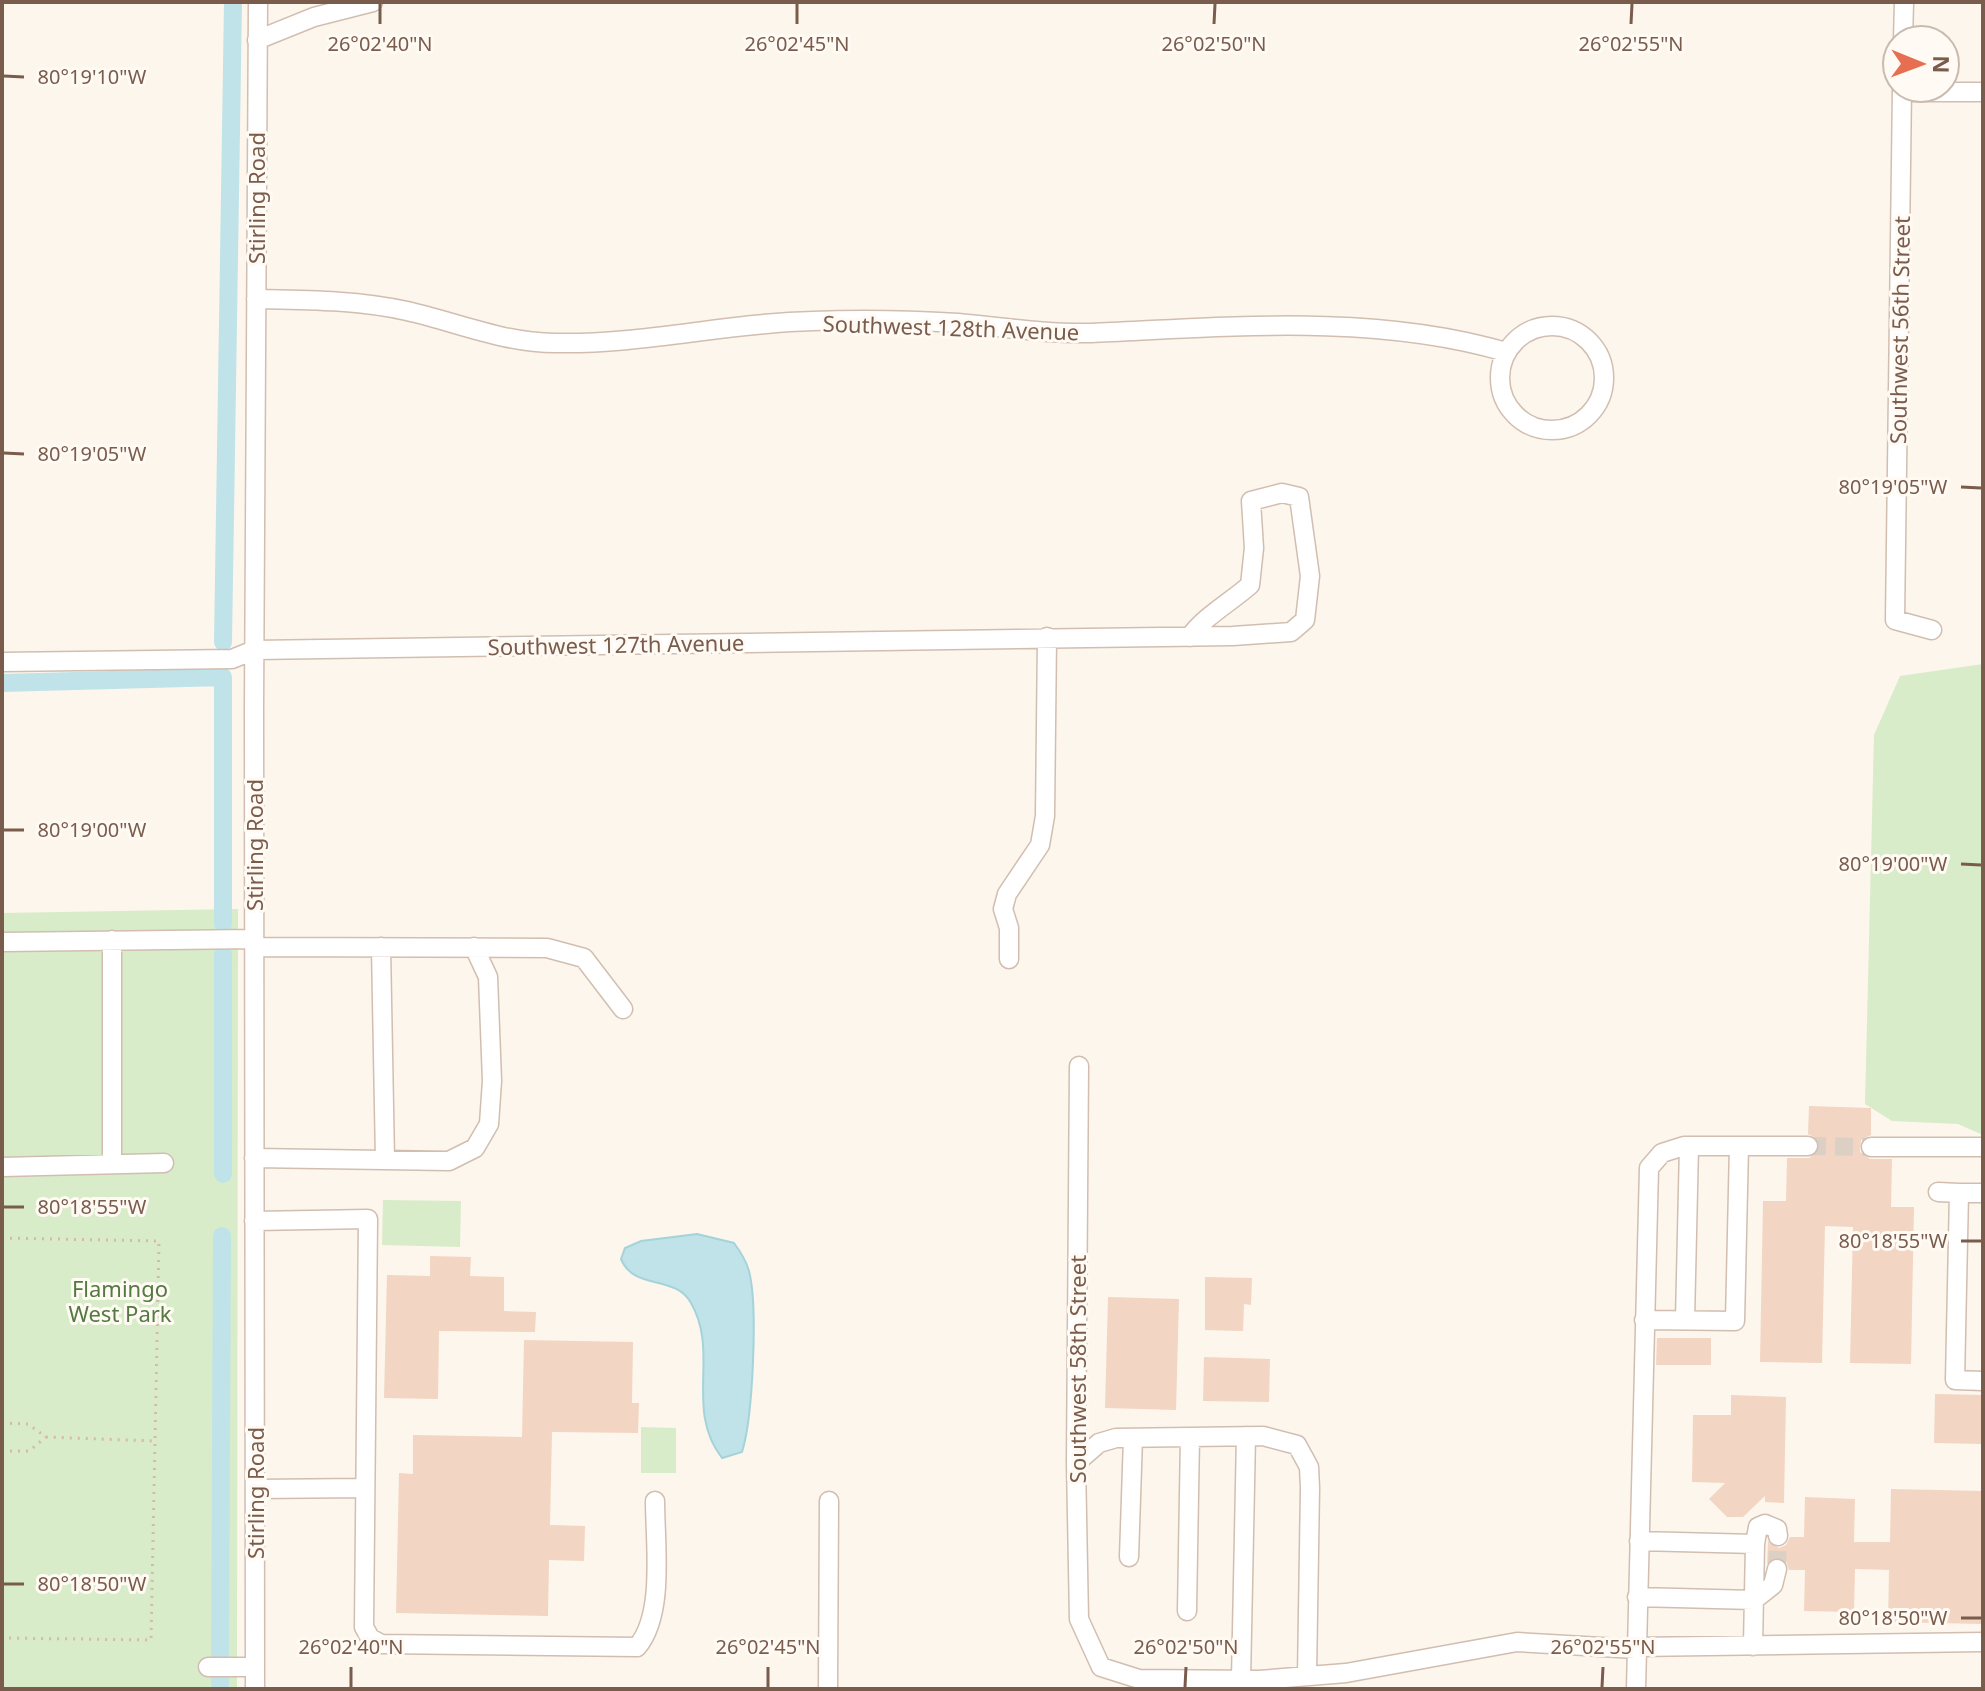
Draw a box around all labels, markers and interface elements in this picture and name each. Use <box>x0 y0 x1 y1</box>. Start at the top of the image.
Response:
north arrow <box>1881 24 1961 104</box>
text: 26°02'40"N <box>327 30 433 57</box>
text: 26°02'45"N <box>744 30 850 57</box>
text: 26°02'50"N <box>1161 30 1267 57</box>
text: 26°02'55"N <box>1578 30 1684 57</box>
text: N <box>1927 55 1957 74</box>
text: 80°19'10"W <box>38 63 147 90</box>
street label: Stirling Road <box>241 132 271 264</box>
street label: Southwest 56th Street <box>1882 216 1916 444</box>
street label: Southwest 128th Avenue <box>822 308 1080 346</box>
text: 80°19'05"W <box>38 440 147 467</box>
text: 80°19'05"W <box>1839 473 1948 500</box>
street label: Southwest 127th Avenue <box>487 627 745 661</box>
street label: Stirling Road <box>239 779 269 911</box>
text: 80°19'00"W <box>38 816 147 843</box>
text: 80°19'00"W <box>1839 850 1948 877</box>
text: 80°18'55"W <box>38 1193 147 1220</box>
text: 80°18'55"W <box>1839 1227 1948 1254</box>
street label: Southwest 58th Street <box>1062 1255 1092 1483</box>
park label: Flamingo West Park <box>68 1273 172 1328</box>
street label: Stirling Road <box>240 1427 270 1559</box>
text: 80°18'50"W <box>38 1570 147 1597</box>
text: 80°18'50"W <box>1839 1604 1948 1631</box>
text: 26°02'40"N <box>298 1633 404 1660</box>
text: 26°02'45"N <box>715 1633 821 1660</box>
text: 26°02'50"N <box>1133 1633 1239 1660</box>
text: 26°02'55"N <box>1550 1633 1656 1660</box>

